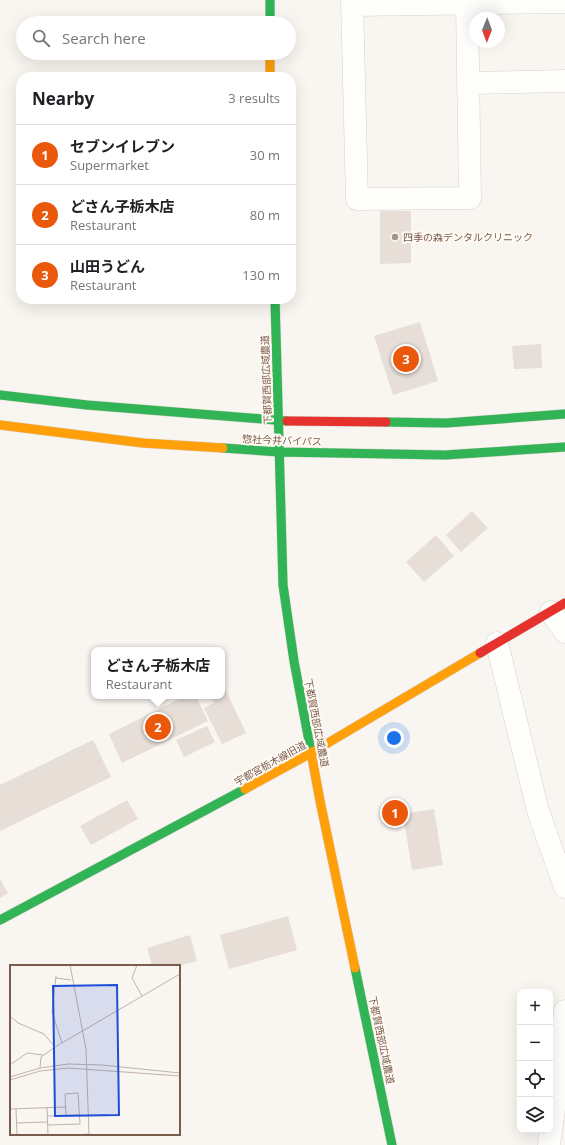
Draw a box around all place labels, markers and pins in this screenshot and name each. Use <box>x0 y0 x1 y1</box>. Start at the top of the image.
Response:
place label: 四季の森デンタルクリニック <box>403 230 533 244</box>
marker: 四季の森デンタルクリニック <box>390 232 400 242</box>
pin: 3 <box>393 344 419 374</box>
pin: 2 <box>145 712 171 742</box>
pin: 1 <box>382 798 408 828</box>

